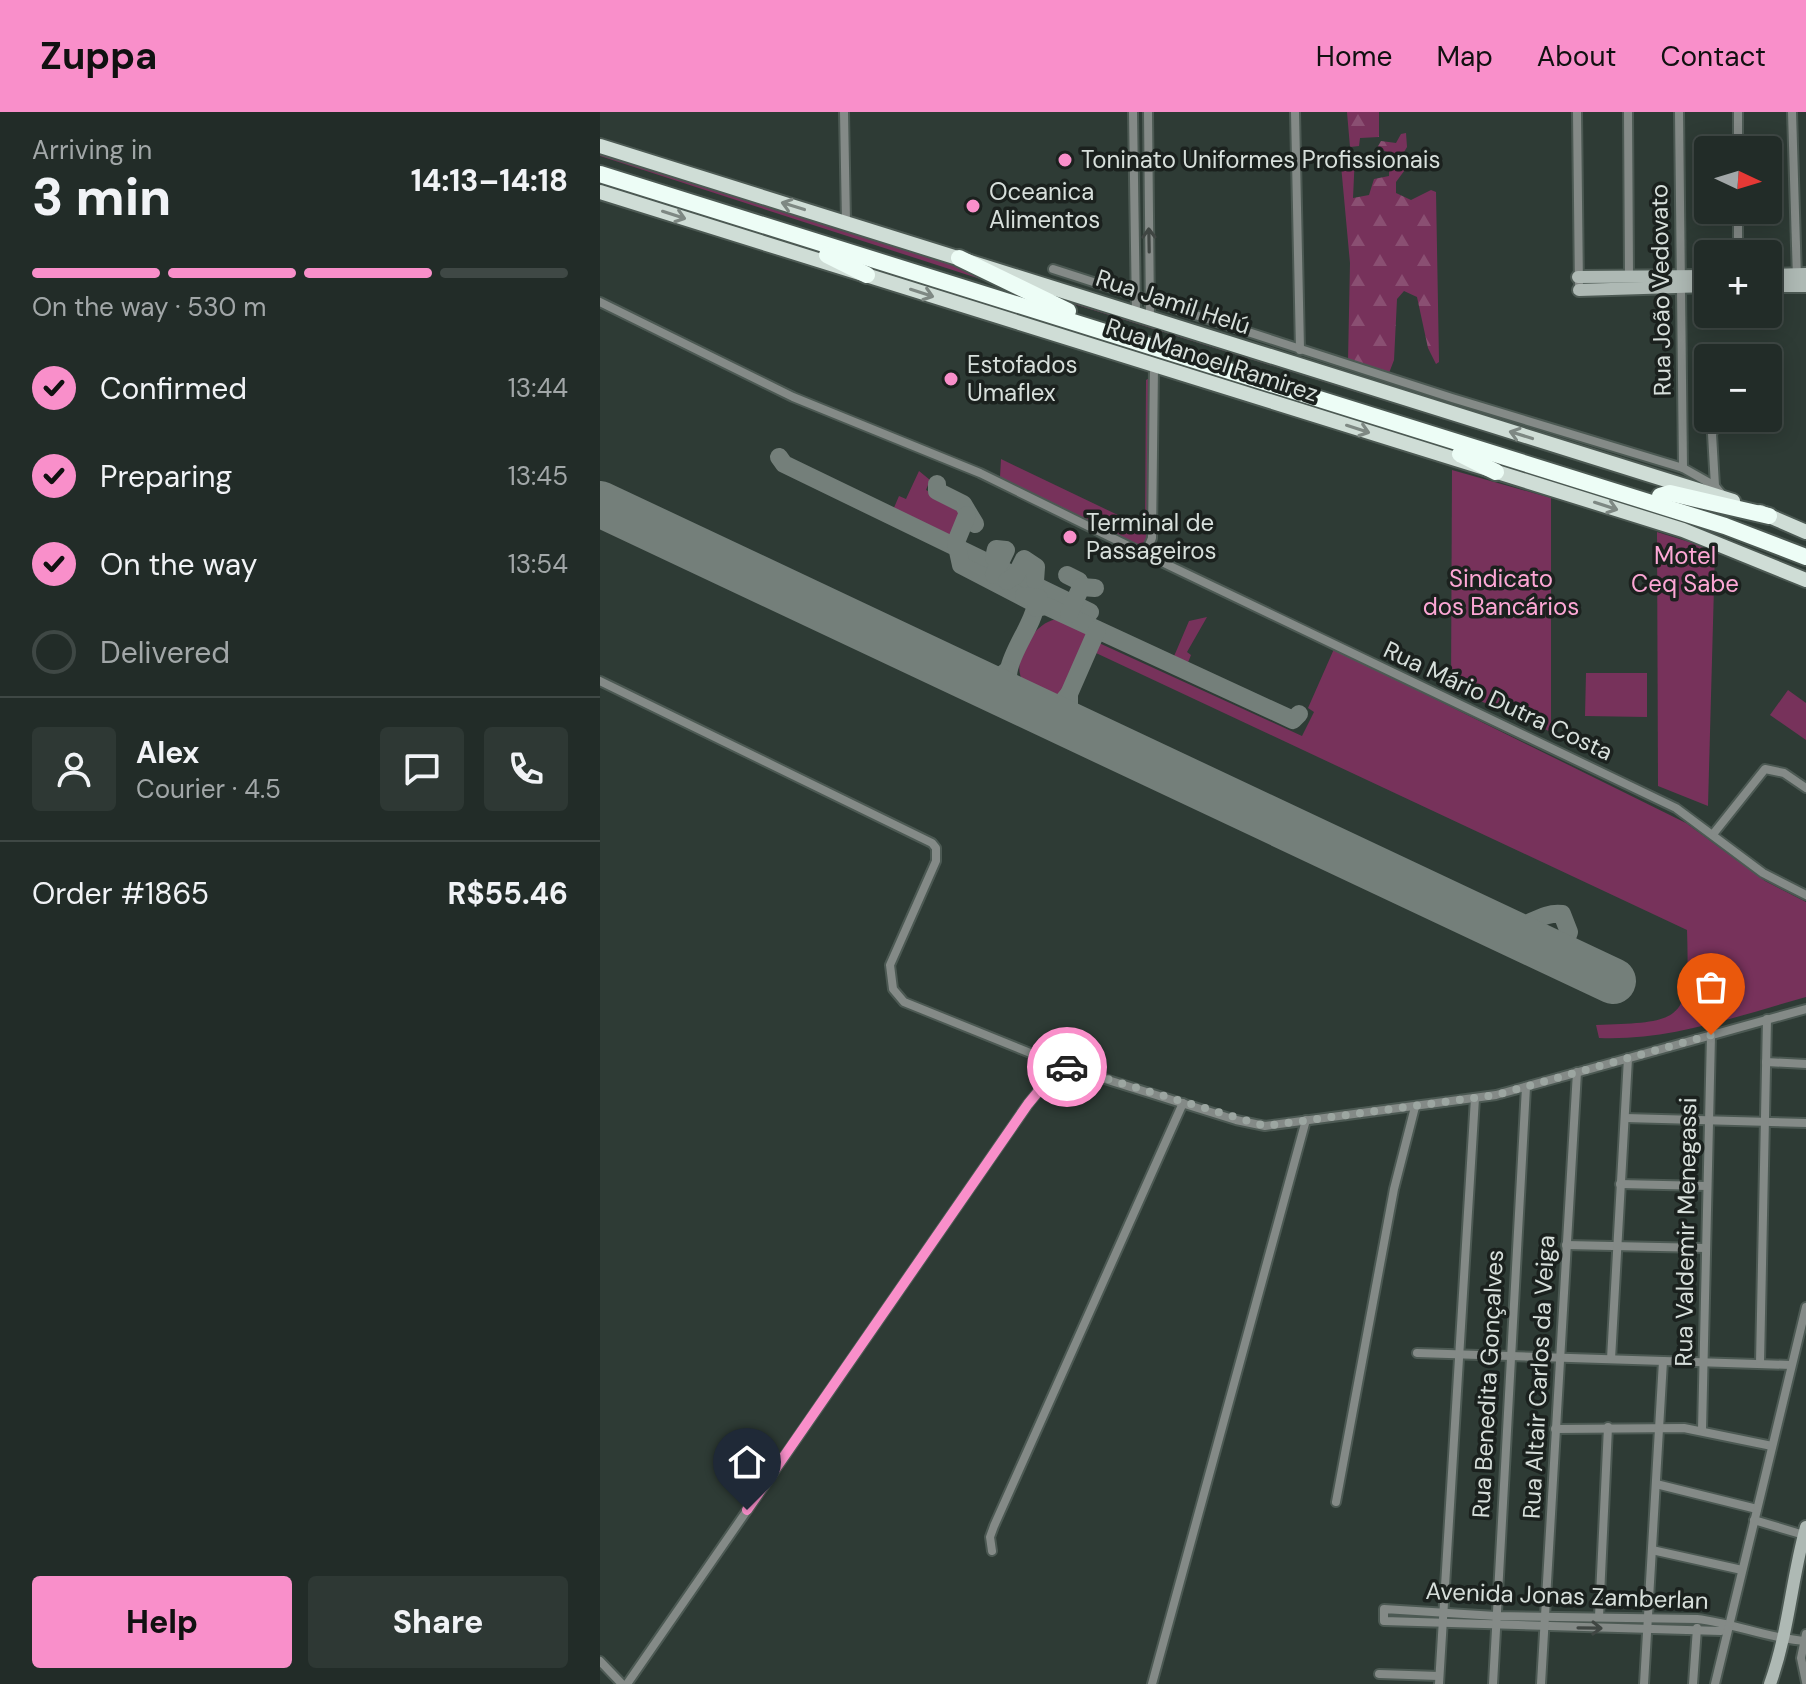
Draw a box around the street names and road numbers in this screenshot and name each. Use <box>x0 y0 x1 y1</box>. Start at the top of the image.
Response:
street label: Rua João Vedovato <box>1643 184 1678 396</box>
street label: Rua Jamil Helú <box>1092 262 1254 341</box>
street label: Rua Manoel Ramirez <box>1102 311 1322 408</box>
street label: Rua Mário Dutra Costa <box>1379 634 1618 767</box>
street label: Rua Valdemir Menegassi <box>1668 1097 1703 1367</box>
street label: Rua Altair Carlos da Veiga <box>1516 1234 1561 1520</box>
street label: Rua Benedita Gonçalves <box>1465 1249 1510 1519</box>
street label: Avenida Jonas Zamberlan <box>1425 1575 1709 1616</box>

